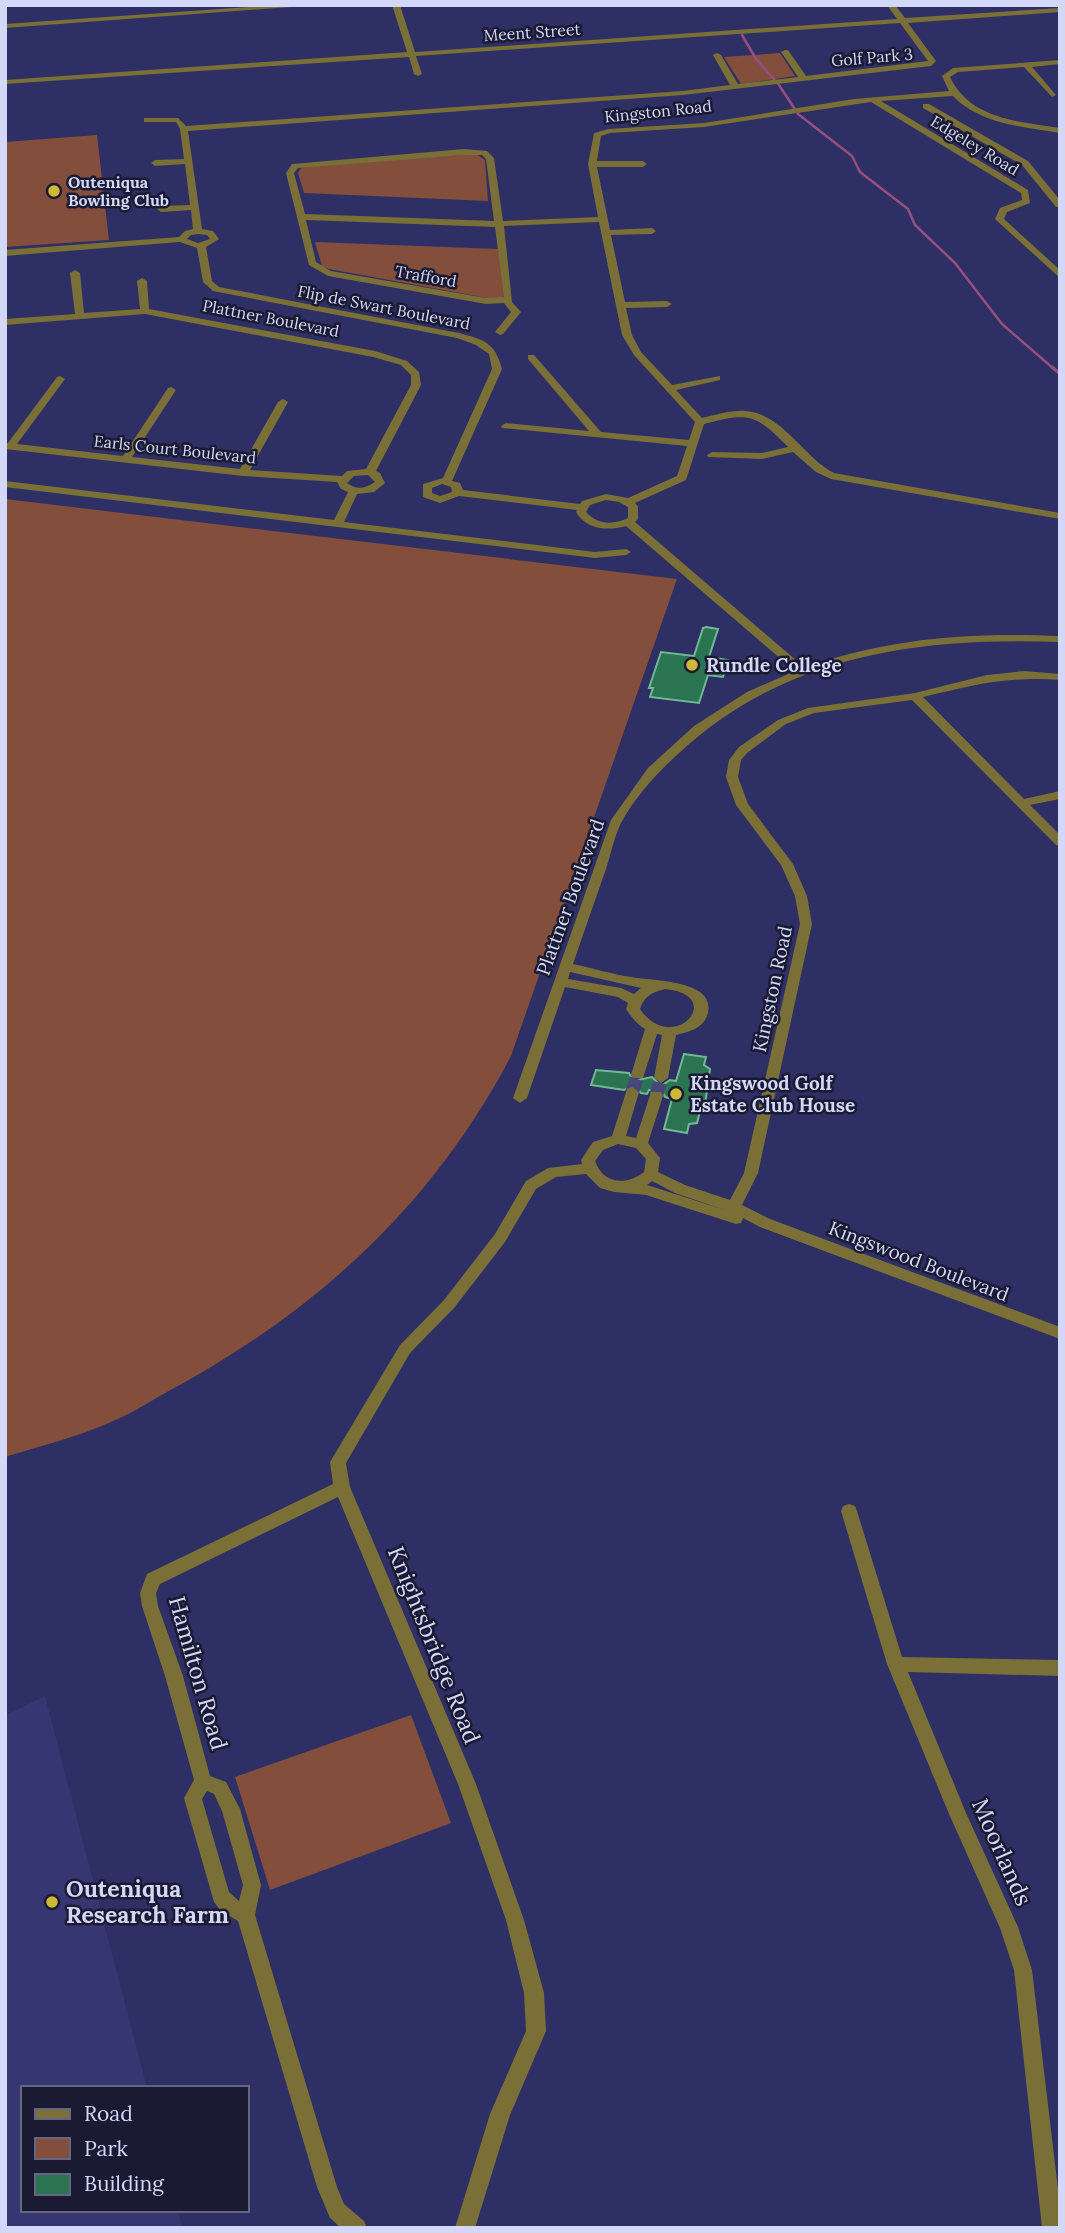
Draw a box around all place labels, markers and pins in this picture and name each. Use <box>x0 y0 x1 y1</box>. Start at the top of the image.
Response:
place label: Outeniqua Bowling Club <box>68 172 169 210</box>
marker: Outeniqua Bowling Club <box>46 183 62 199</box>
place label: Rundle College <box>706 653 842 677</box>
marker: Rundle College <box>684 657 700 673</box>
place label: Kingswood Golf Estate Club House <box>690 1071 855 1117</box>
marker: Kingswood Golf Estate Club House <box>668 1086 684 1102</box>
place label: Outeniqua Research Farm <box>66 1874 229 1929</box>
marker: Outeniqua Research Farm <box>44 1894 60 1910</box>

